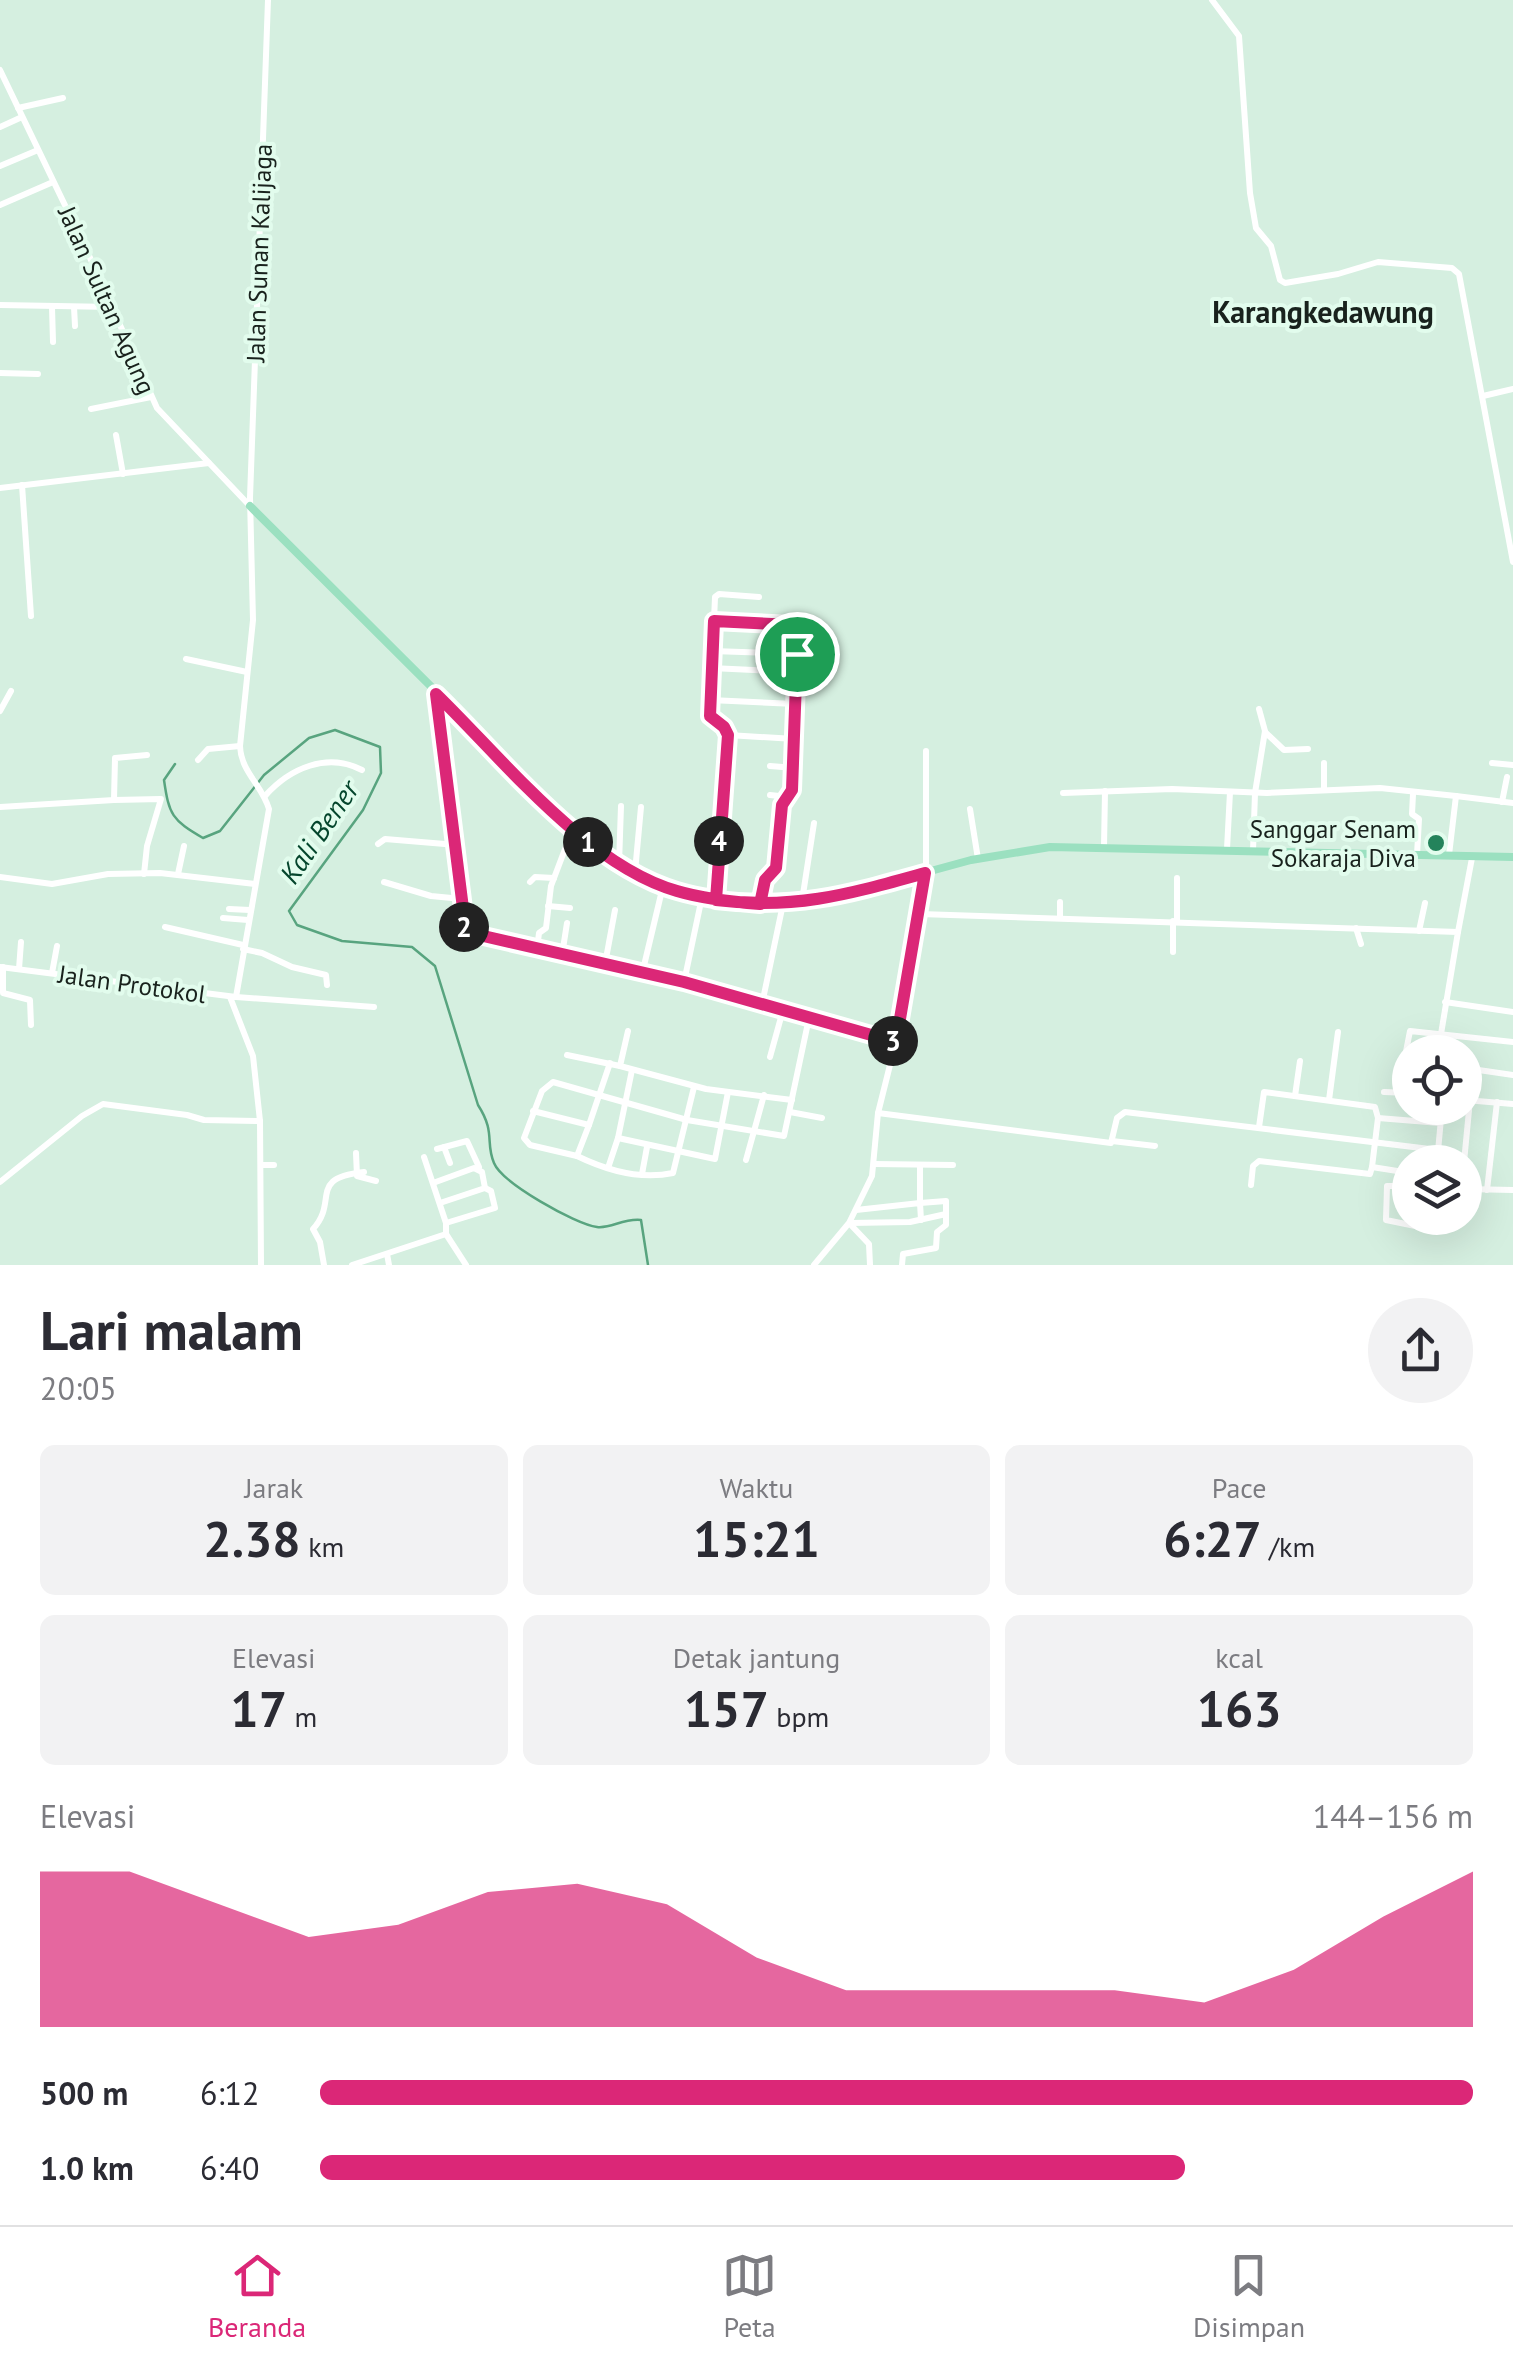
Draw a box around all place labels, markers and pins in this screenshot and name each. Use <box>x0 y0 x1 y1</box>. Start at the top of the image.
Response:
pin <box>755 612 840 697</box>
place label: Sanggar Senam Sokaraja Diva <box>1250 813 1416 874</box>
pin: 4 <box>694 816 744 866</box>
pin: 1 <box>563 817 613 867</box>
marker: Sanggar Senam Sokaraja Diva <box>1425 832 1447 854</box>
pin: 2 <box>439 902 489 952</box>
pin: 3 <box>868 1016 918 1066</box>

